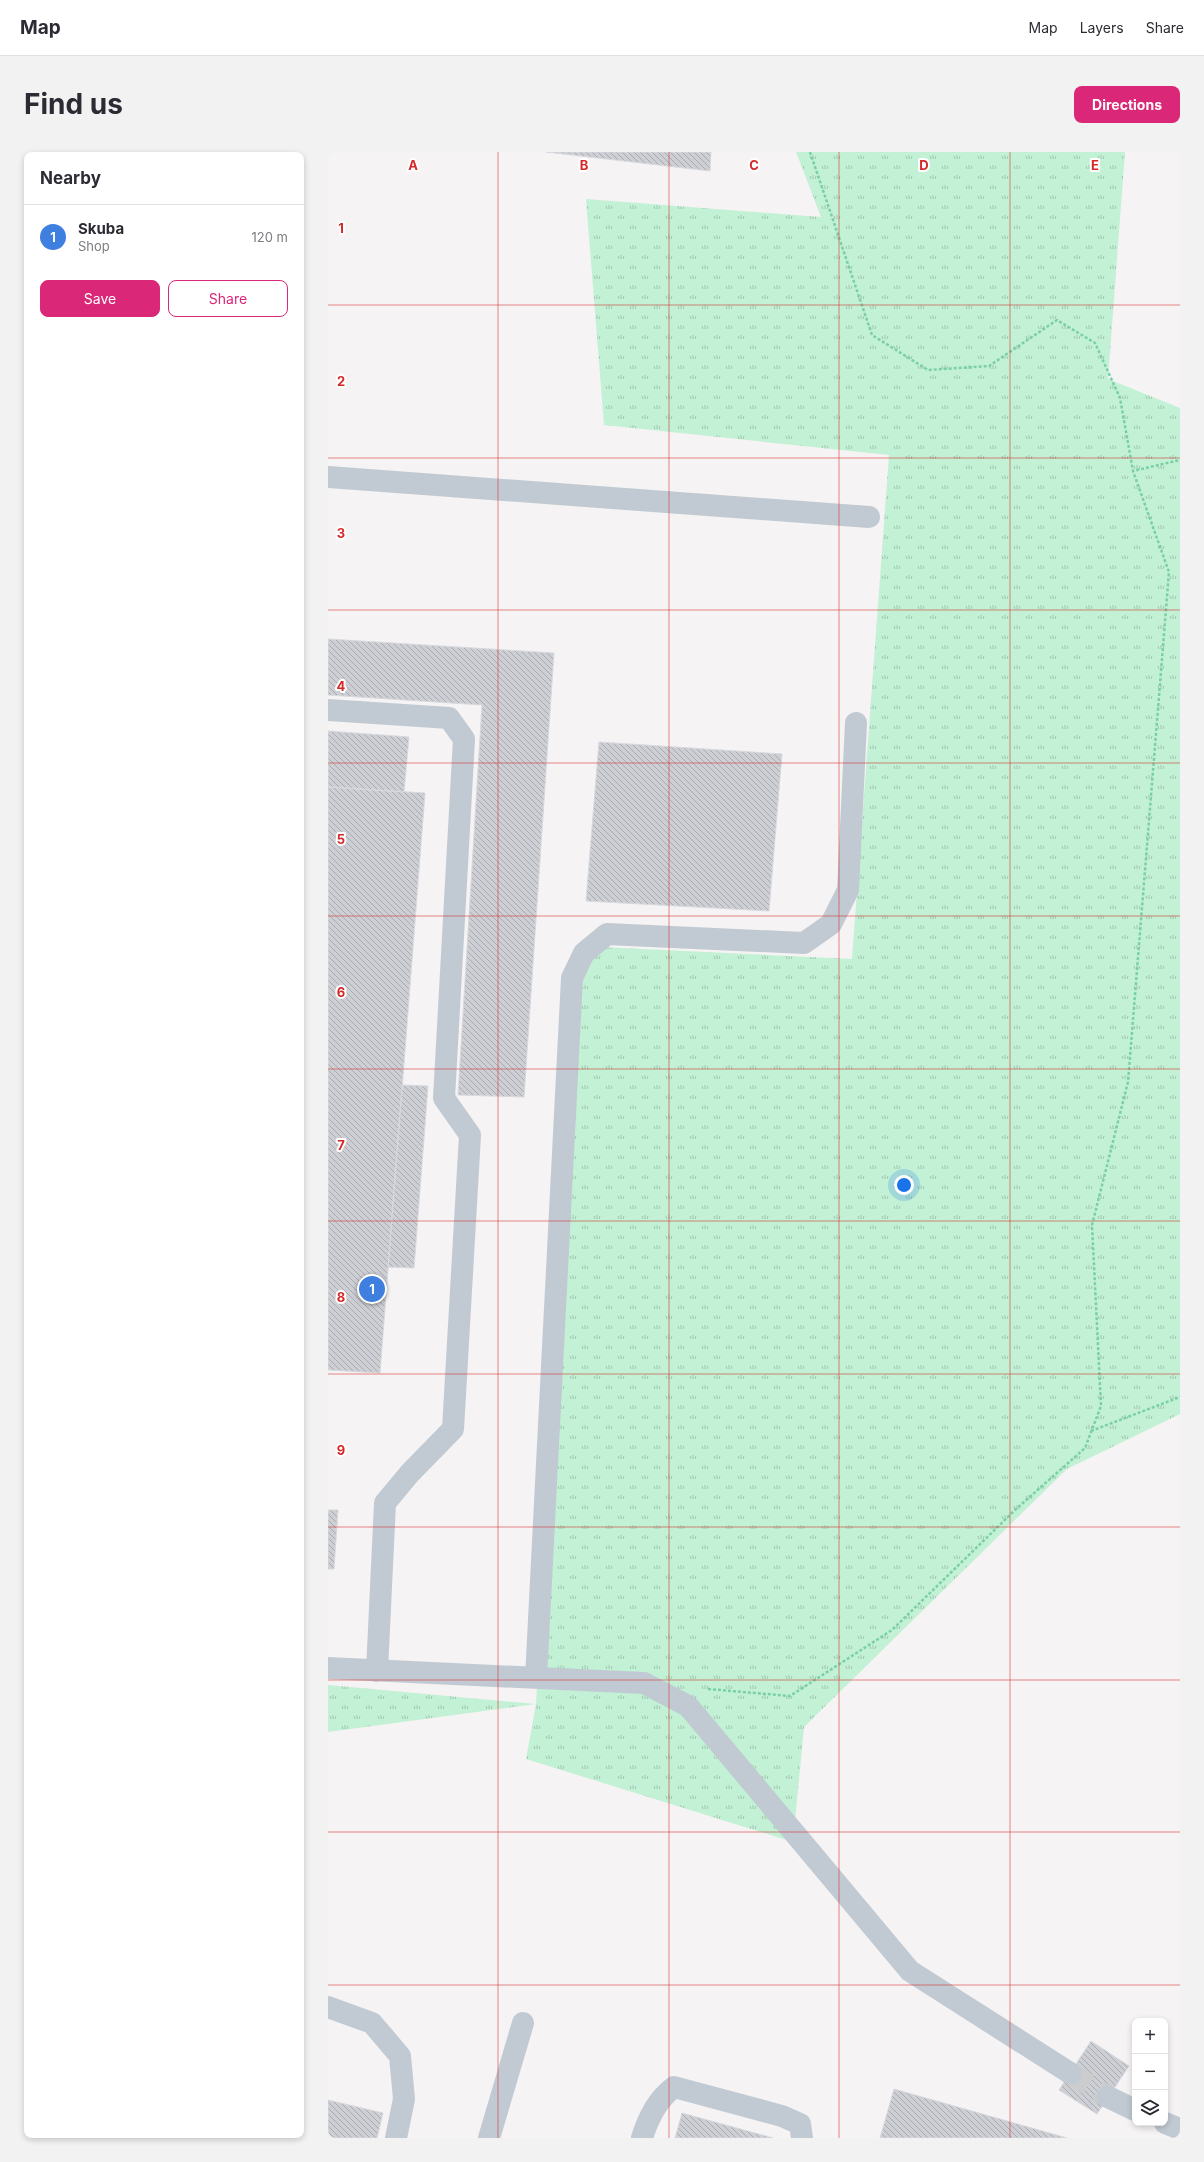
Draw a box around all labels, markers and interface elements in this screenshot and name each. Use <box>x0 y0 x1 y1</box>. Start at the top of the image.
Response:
text: Map <box>20 16 61 39</box>
text: Map <box>1029 19 1058 36</box>
text: Layers <box>1080 19 1124 36</box>
text: Share <box>1146 19 1184 36</box>
button: Directions <box>1074 86 1180 123</box>
text: Find us <box>24 87 123 121</box>
text: A <box>408 157 418 173</box>
text: B <box>580 157 589 173</box>
text: C <box>749 157 759 173</box>
text: D <box>919 157 929 173</box>
text: E <box>1091 157 1099 173</box>
text: Nearby <box>40 168 101 188</box>
text: Skuba <box>78 219 124 238</box>
text: 1 <box>338 220 344 236</box>
text: 1 <box>50 229 56 245</box>
text: 120 m <box>252 229 288 245</box>
text: Shop <box>78 238 110 254</box>
button: Save <box>40 280 160 317</box>
button: Share <box>168 280 288 317</box>
text: 2 <box>337 373 345 389</box>
text: 3 <box>337 525 345 541</box>
text: 4 <box>337 678 346 694</box>
text: 5 <box>337 831 345 847</box>
text: 6 <box>337 984 345 1000</box>
text: 7 <box>337 1137 345 1153</box>
your location <box>894 1175 914 1195</box>
pin: 1 <box>359 1274 385 1304</box>
text: 8 <box>337 1289 345 1305</box>
text: 9 <box>337 1442 345 1458</box>
map controls <box>1132 2018 1168 2126</box>
button: + <box>1132 2018 1168 2054</box>
button: − <box>1132 2054 1168 2090</box>
button: layers <box>1132 2090 1168 2126</box>

